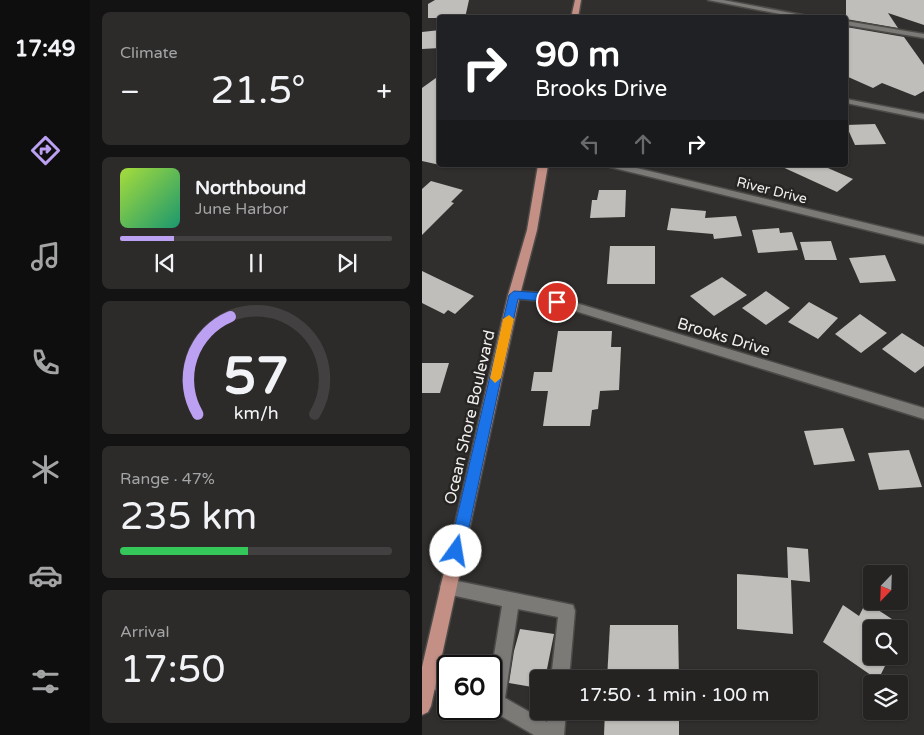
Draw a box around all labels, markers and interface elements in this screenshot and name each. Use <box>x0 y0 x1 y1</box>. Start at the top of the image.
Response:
text: 90 m <box>535 34 620 76</box>
icon: right <box>452 35 517 100</box>
text: 17:49 <box>15 36 75 62</box>
text: Climate <box>120 43 178 63</box>
text: 21.5° <box>211 68 306 114</box>
text: − <box>120 75 140 109</box>
text: + <box>376 75 392 109</box>
text: Brooks Drive <box>535 76 667 102</box>
icon: left <box>576 130 604 158</box>
icon: ahead <box>629 130 657 158</box>
icon: right <box>682 130 710 158</box>
icon: directions <box>28 133 63 168</box>
street label: River Drive <box>735 174 809 207</box>
text: Northbound <box>195 177 306 199</box>
text: June Harbor <box>195 199 288 219</box>
icon: music <box>28 239 63 274</box>
icon: previous <box>151 249 179 277</box>
icon: pause <box>242 249 270 277</box>
icon: next <box>333 249 361 277</box>
pin <box>536 281 578 323</box>
icon: arrive <box>543 288 571 316</box>
street label: Brooks Drive <box>675 313 773 361</box>
street label: Ocean Shore Boulevard <box>440 328 500 506</box>
icon: phone <box>28 345 63 380</box>
text: 57 <box>223 345 289 408</box>
text: km/h <box>234 403 278 424</box>
icon: climate <box>28 452 63 487</box>
text: Range · 47% <box>120 469 215 489</box>
text: 235 km <box>120 494 257 540</box>
position arrow <box>429 524 481 576</box>
icon: car <box>28 558 63 593</box>
north arrow <box>863 565 908 610</box>
map controls <box>863 565 908 720</box>
button: search <box>863 620 908 665</box>
text: Arrival <box>120 622 169 642</box>
text: 17:50 <box>120 647 225 693</box>
speed limit sign: 60 <box>437 655 502 720</box>
icon: filters <box>28 664 63 699</box>
button: layers <box>863 675 908 720</box>
text: 17:50 · 1 min · 100 m <box>578 684 770 706</box>

